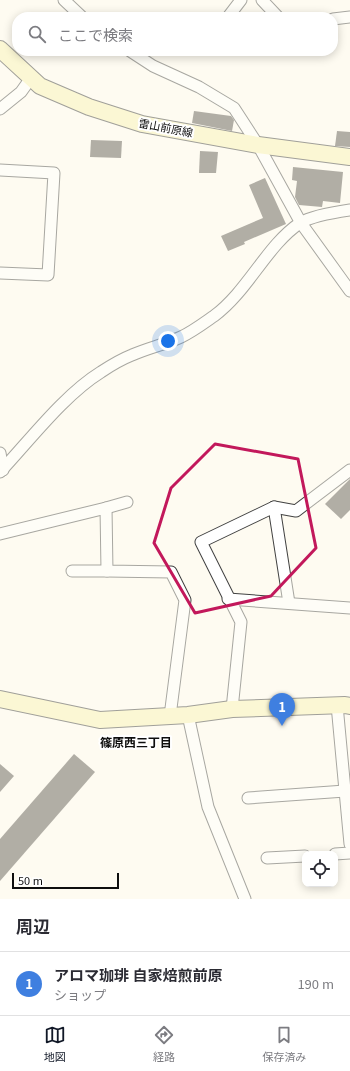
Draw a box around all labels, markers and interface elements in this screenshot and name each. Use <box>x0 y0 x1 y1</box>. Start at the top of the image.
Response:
search box <box>12 12 338 56</box>
icon: search <box>26 23 48 45</box>
text: ここで検索 <box>58 24 133 45</box>
street label: 雷山前原線 <box>137 114 195 140</box>
your location <box>158 331 178 351</box>
pin: 1 <box>269 693 295 726</box>
district label: 篠原西三丁目 <box>100 733 172 750</box>
map controls <box>302 851 338 887</box>
button: locate <box>302 851 338 887</box>
scale bar <box>12 871 119 890</box>
text: 50 m <box>18 872 43 888</box>
text: 周辺 <box>16 913 50 938</box>
text: アロマ珈琲 自家焙煎前原 <box>54 964 222 985</box>
text: 1 <box>25 974 33 993</box>
text: 190 m <box>297 974 334 993</box>
text: ショップ <box>54 985 106 1004</box>
tab: 地図 <box>44 1024 66 1064</box>
tab: 経路 <box>153 1024 175 1064</box>
tab: 保存済み <box>262 1024 306 1064</box>

